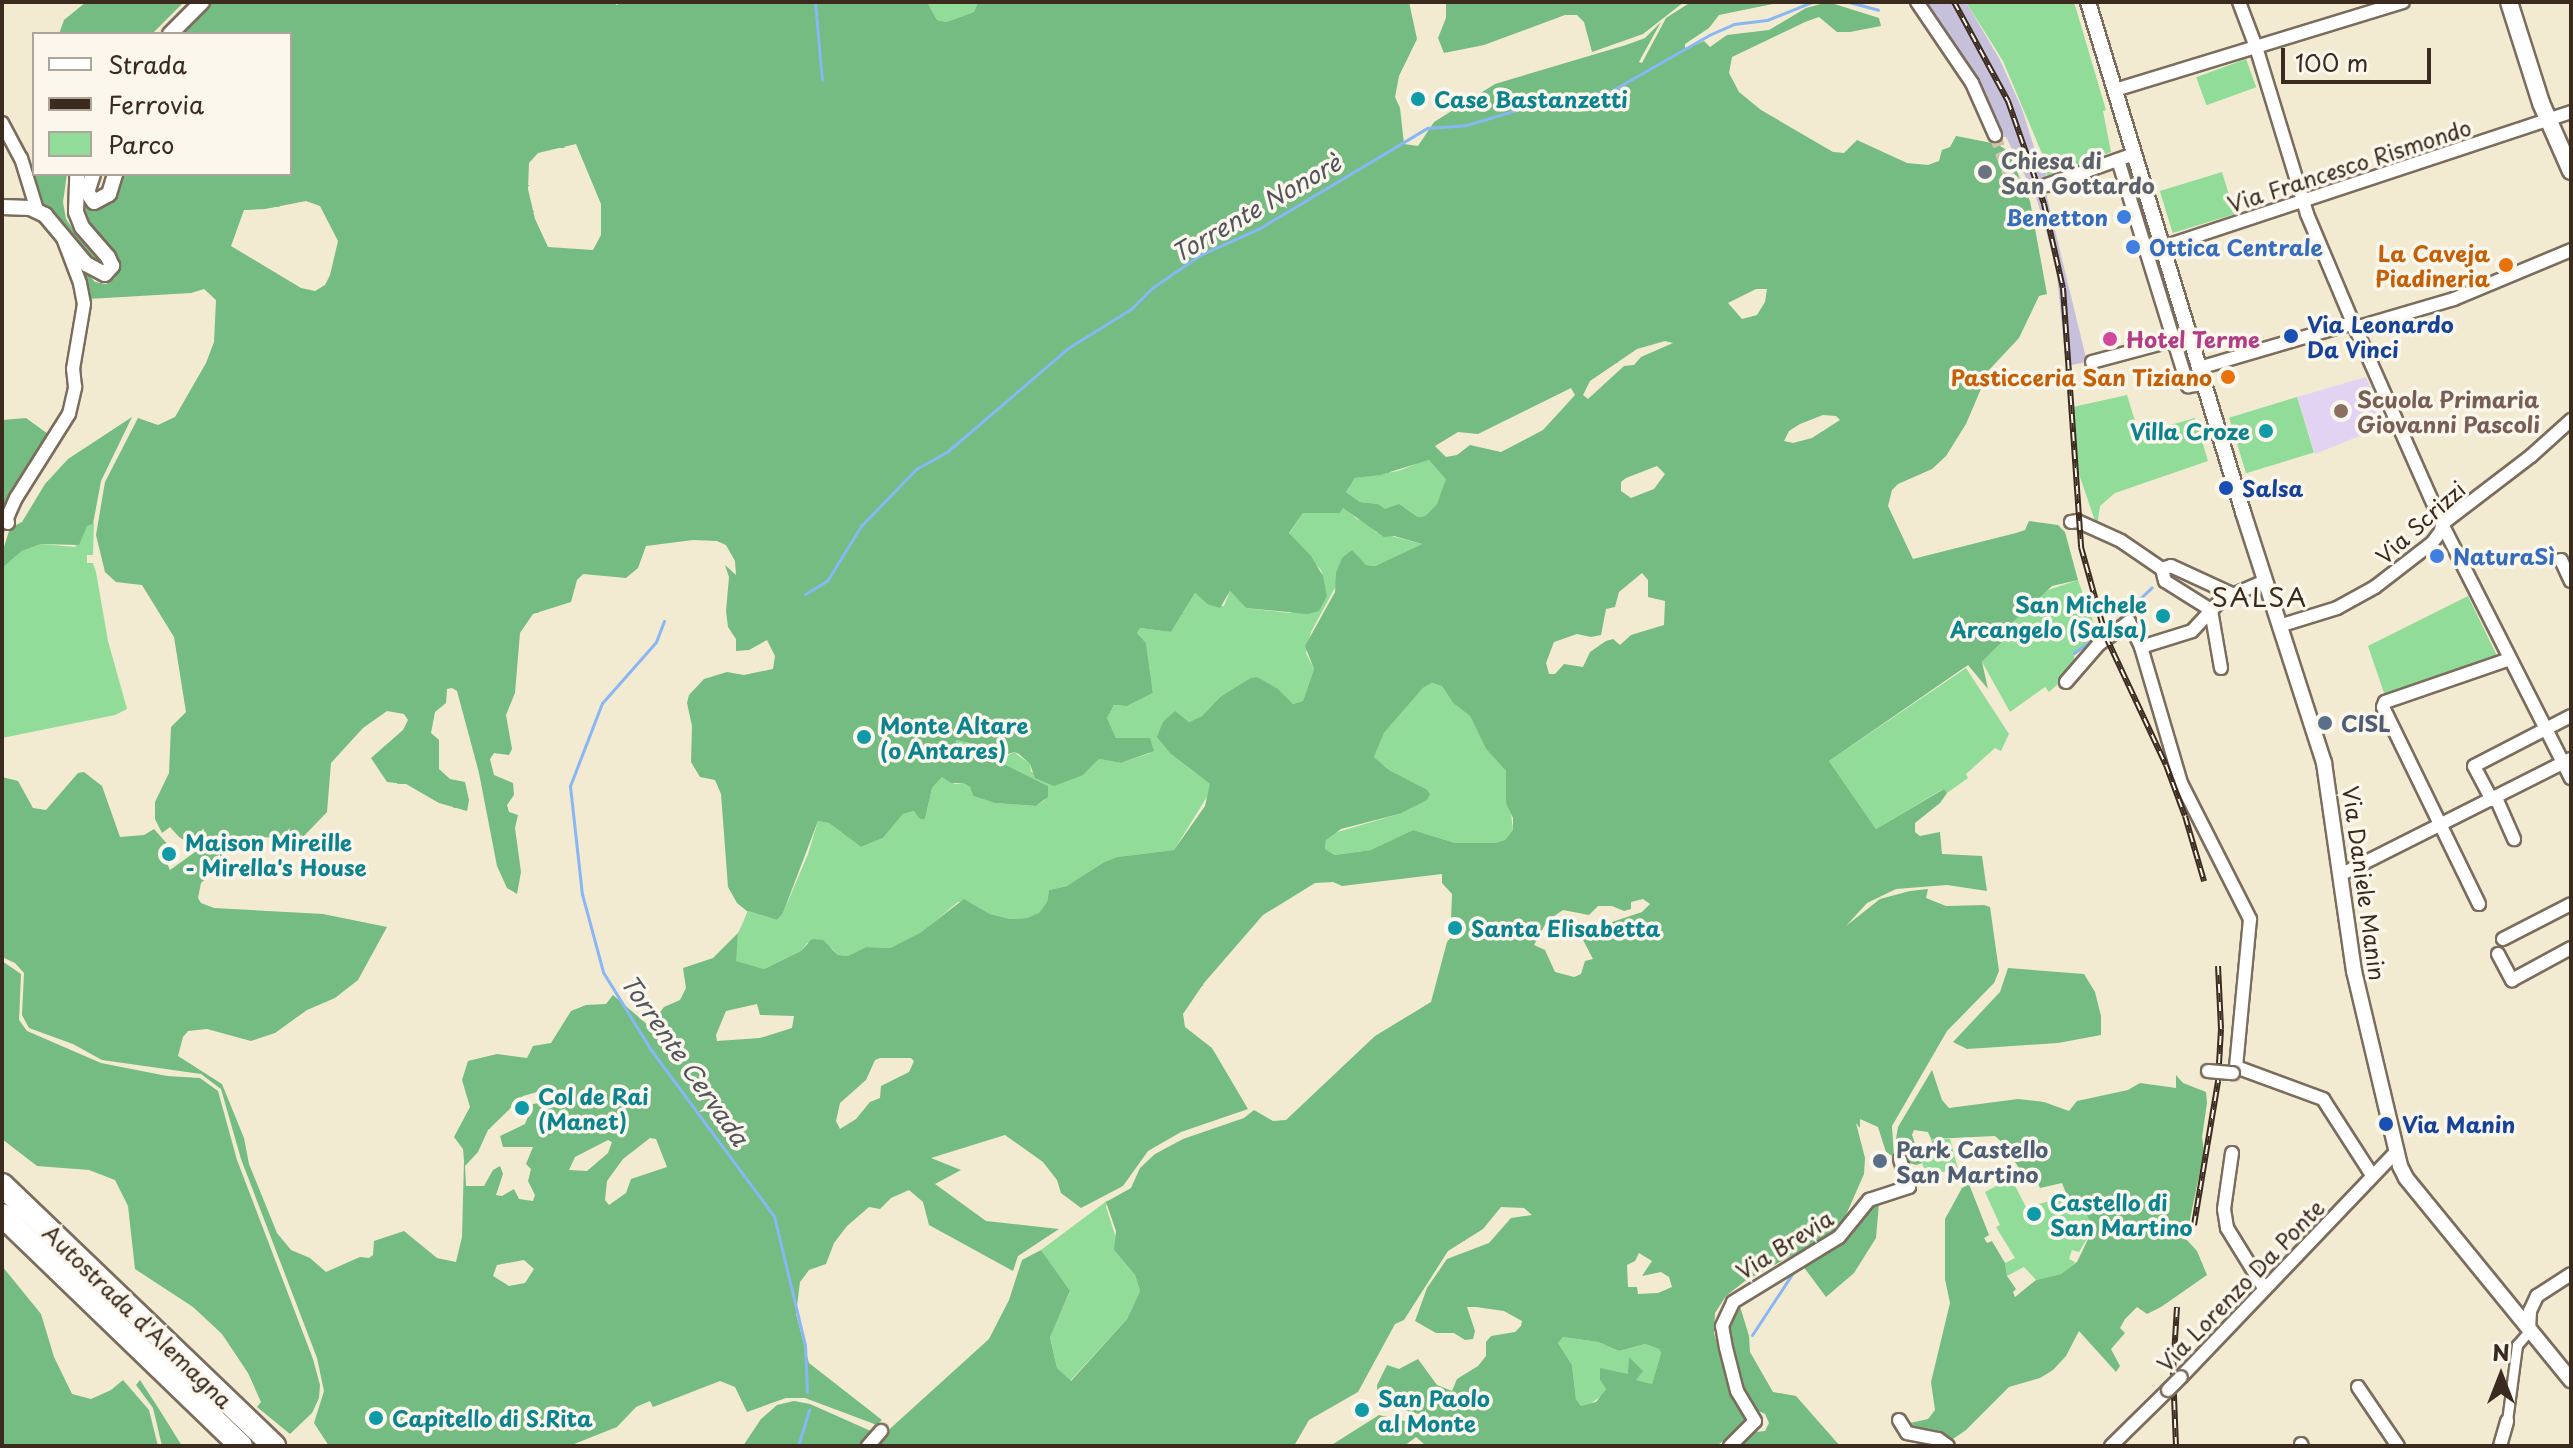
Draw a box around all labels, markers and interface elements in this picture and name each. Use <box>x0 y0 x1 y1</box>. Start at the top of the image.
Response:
legend <box>32 32 292 176</box>
scale bar <box>2285 32 2435 82</box>
text: 100 m <box>2295 44 2368 80</box>
text: Strada <box>108 46 187 82</box>
text: Ferrovia <box>108 86 204 122</box>
place label: Case Bastanzetti <box>1434 86 1627 112</box>
marker: Case Bastanzetti <box>1409 90 1427 108</box>
street label: Via Francesco Rismondo <box>2224 113 2474 217</box>
text: Parco <box>108 126 174 162</box>
place label: Chiesa di San Gottardo <box>2001 146 2154 198</box>
water label: Torrente Nonorè <box>1166 148 1346 268</box>
marker: Chiesa di San Gottardo <box>1976 163 1994 181</box>
place label: Benetton <box>2006 204 2108 230</box>
marker: Benetton <box>2115 208 2133 226</box>
place label: Ottica Centrale <box>2149 234 2325 260</box>
marker: Ottica Centrale <box>2124 238 2142 256</box>
place label: La Caveja Piadineria <box>2375 239 2490 290</box>
marker: La Caveja Piadineria <box>2497 256 2515 274</box>
place label: Via Leonardo Da Vinci <box>2307 310 2454 362</box>
place label: Hotel Terme <box>2126 326 2261 352</box>
marker: Via Leonardo Da Vinci <box>2282 327 2300 345</box>
marker: Hotel Terme <box>2101 330 2119 348</box>
place label: Pasticceria San Tiziano <box>1950 364 2212 390</box>
marker: Pasticceria San Tiziano <box>2219 368 2237 386</box>
place label: Scuola Primaria Giovanni Pascoli <box>2357 385 2540 436</box>
marker: Scuola Primaria Giovanni Pascoli <box>2332 402 2350 420</box>
place label: Villa Croze <box>2130 418 2250 444</box>
marker: Villa Croze <box>2257 422 2275 440</box>
place label: Salsa <box>2242 475 2303 501</box>
street label: Via Scrizzi <box>2370 475 2470 569</box>
marker: Salsa <box>2217 479 2235 497</box>
place label: NaturaSì <box>2453 543 2555 569</box>
marker: NaturaSì <box>2428 547 2446 565</box>
district label: SALSA <box>2211 581 2309 613</box>
place label: San Michele Arcangelo (Salsa) <box>1950 590 2147 642</box>
marker: San Michele Arcangelo (Salsa) <box>2154 607 2172 625</box>
place label: CISL <box>2341 710 2391 736</box>
place label: Monte Altare (o Antares) <box>880 711 1028 762</box>
marker: CISL <box>2316 714 2334 732</box>
marker: Monte Altare (o Antares) <box>855 728 873 746</box>
street label: Via Daniele Manin <box>2338 785 2392 981</box>
place label: Maison Mireille - Mirella's House <box>185 828 368 880</box>
marker: Maison Mireille - Mirella's House <box>160 845 178 863</box>
place label: Santa Elisabetta <box>1471 915 1659 941</box>
marker: Santa Elisabetta <box>1446 919 1464 937</box>
water label: Torrente Cervada <box>615 969 755 1151</box>
place label: Col de Rai (Manet) <box>538 1082 651 1134</box>
marker: Col de Rai (Manet) <box>513 1099 531 1117</box>
place label: Via Manin <box>2402 1111 2515 1137</box>
marker: Via Manin <box>2377 1115 2395 1133</box>
place label: Park Castello San Martino <box>1896 1135 2048 1186</box>
marker: Park Castello San Martino <box>1871 1152 1889 1170</box>
place label: Castello di San Martino <box>2050 1188 2190 1240</box>
street label: Via Lorenzo Da Ponte <box>2151 1193 2329 1377</box>
street label: Via Brevia <box>1731 1204 1837 1284</box>
marker: Castello di San Martino <box>2025 1205 2043 1223</box>
street label: Autostrada d'Alemagna <box>38 1219 238 1413</box>
text: N <box>2492 1335 2510 1368</box>
north arrow <box>2461 1336 2541 1416</box>
place label: San Paolo al Monte <box>1378 1384 1488 1436</box>
marker: San Paolo al Monte <box>1353 1401 1371 1419</box>
place label: Capitello di S.Rita <box>392 1405 594 1431</box>
marker: Capitello di S.Rita <box>367 1409 385 1427</box>

